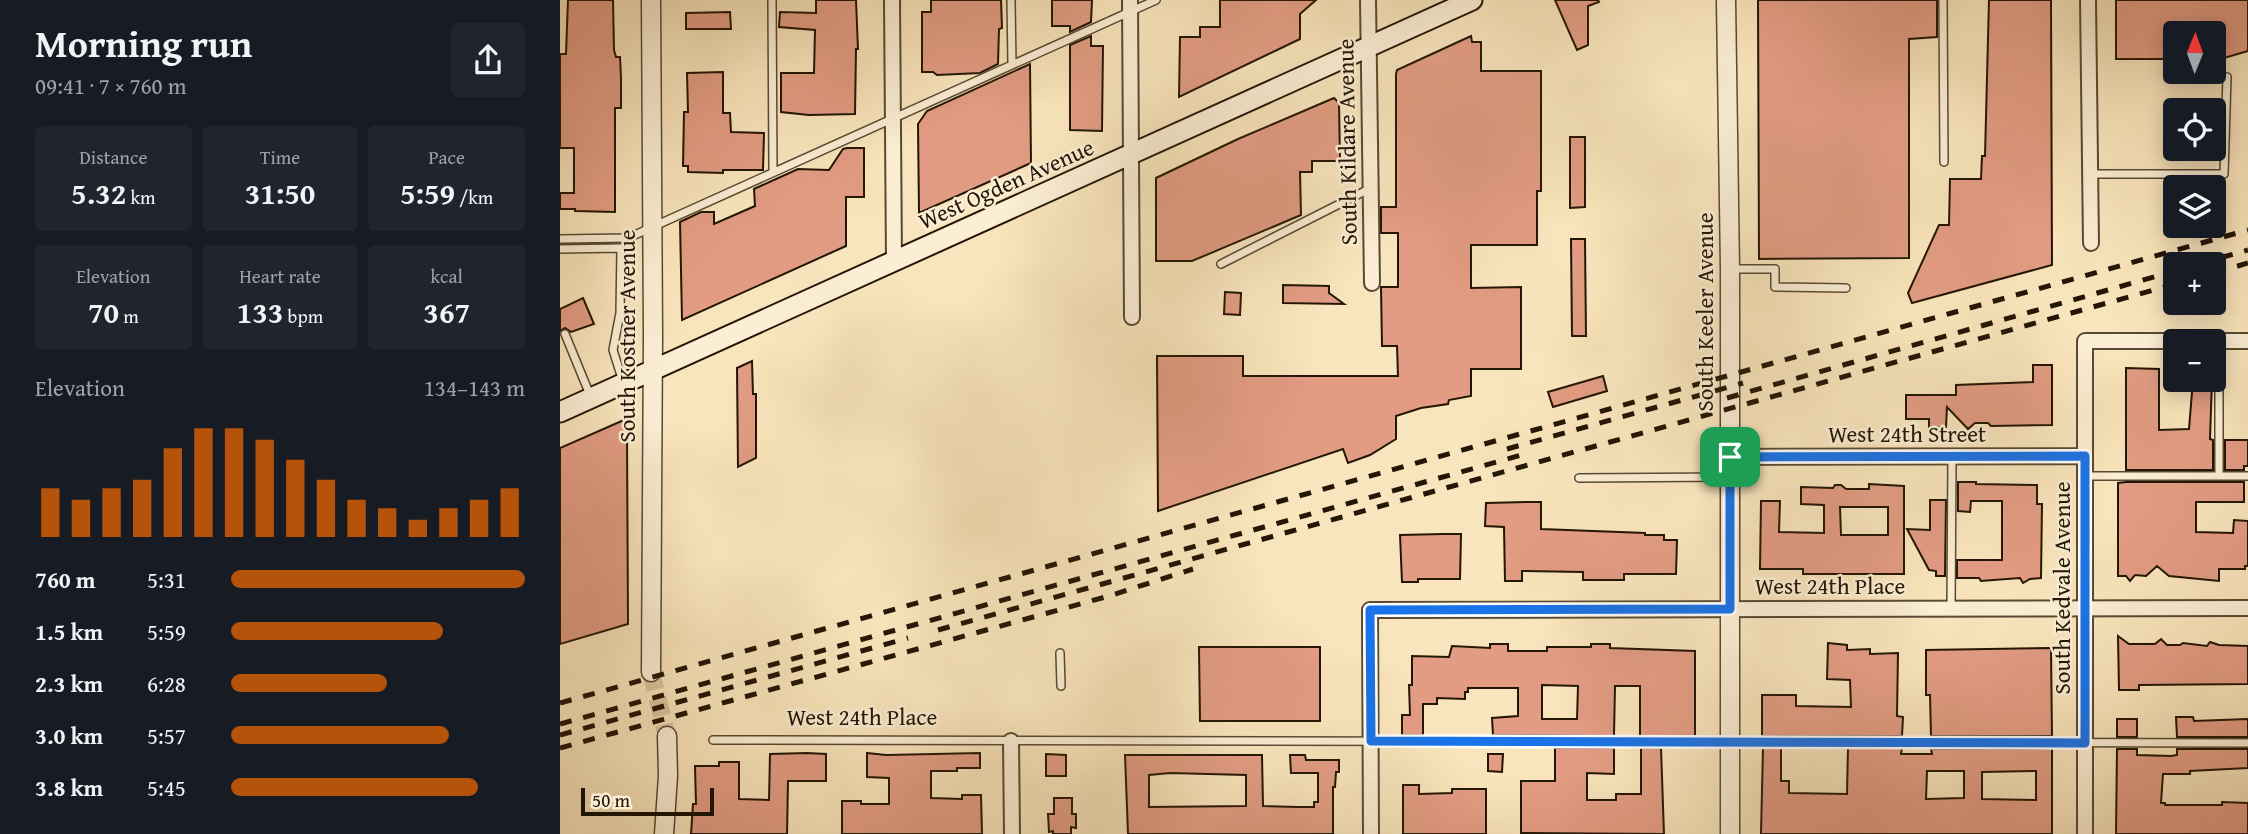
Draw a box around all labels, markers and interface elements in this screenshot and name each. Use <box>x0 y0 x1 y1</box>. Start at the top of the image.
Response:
text: Morning run <box>35 15 252 71</box>
north arrow <box>2163 21 2226 84</box>
map controls <box>2163 21 2226 392</box>
button: share <box>451 23 525 97</box>
street label: South Kildare Avenue <box>1328 38 1365 246</box>
text: 09:41 · 7 × 760 m <box>35 69 187 102</box>
button: locate <box>2163 98 2226 161</box>
street label: West Ogden Avenue <box>913 130 1099 237</box>
text: Distance <box>79 143 147 171</box>
text: Time <box>260 143 300 171</box>
text: Pace <box>428 143 465 171</box>
text: 5.32 <box>71 171 126 215</box>
text: 31:50 <box>245 171 315 215</box>
text: 5:59 <box>400 171 455 215</box>
button: layers <box>2163 175 2226 238</box>
text: km <box>126 183 156 211</box>
text: /km <box>455 183 493 211</box>
street label: South Keeler Avenue <box>1688 212 1721 412</box>
street label: South Kostner Avenue <box>610 229 643 443</box>
button: + <box>2163 252 2226 315</box>
text: Elevation <box>76 262 151 290</box>
text: Heart rate <box>239 262 321 290</box>
text: kcal <box>430 262 463 290</box>
text: 70 <box>88 290 119 334</box>
text: 133 <box>237 290 283 334</box>
text: 367 <box>423 290 470 334</box>
text: m <box>119 302 139 330</box>
text: bpm <box>283 302 323 330</box>
button: − <box>2163 329 2226 392</box>
text: Elevation <box>35 371 125 404</box>
text: 134–143 m <box>424 371 525 404</box>
street label: West 24th Street <box>1828 417 1986 450</box>
pin <box>1700 427 1760 487</box>
icon: arrive <box>1711 438 1749 476</box>
street label: South Kedvale Avenue <box>2045 481 2078 695</box>
text: 760 m <box>35 563 96 596</box>
text: 5:31 <box>147 563 186 596</box>
street label: West 24th Place <box>1755 569 1905 602</box>
text: 1.5 km <box>35 615 103 648</box>
text: 5:59 <box>147 615 186 648</box>
text: 2.3 km <box>35 667 103 700</box>
text: 6:28 <box>147 667 186 700</box>
street label: West 24th Place <box>787 700 937 733</box>
text: 3.0 km <box>35 719 103 752</box>
text: 5:57 <box>147 719 186 752</box>
text: 3.8 km <box>35 771 103 804</box>
text: 5:45 <box>147 771 186 804</box>
scale bar <box>581 785 714 817</box>
text: 50 m <box>592 786 630 814</box>

